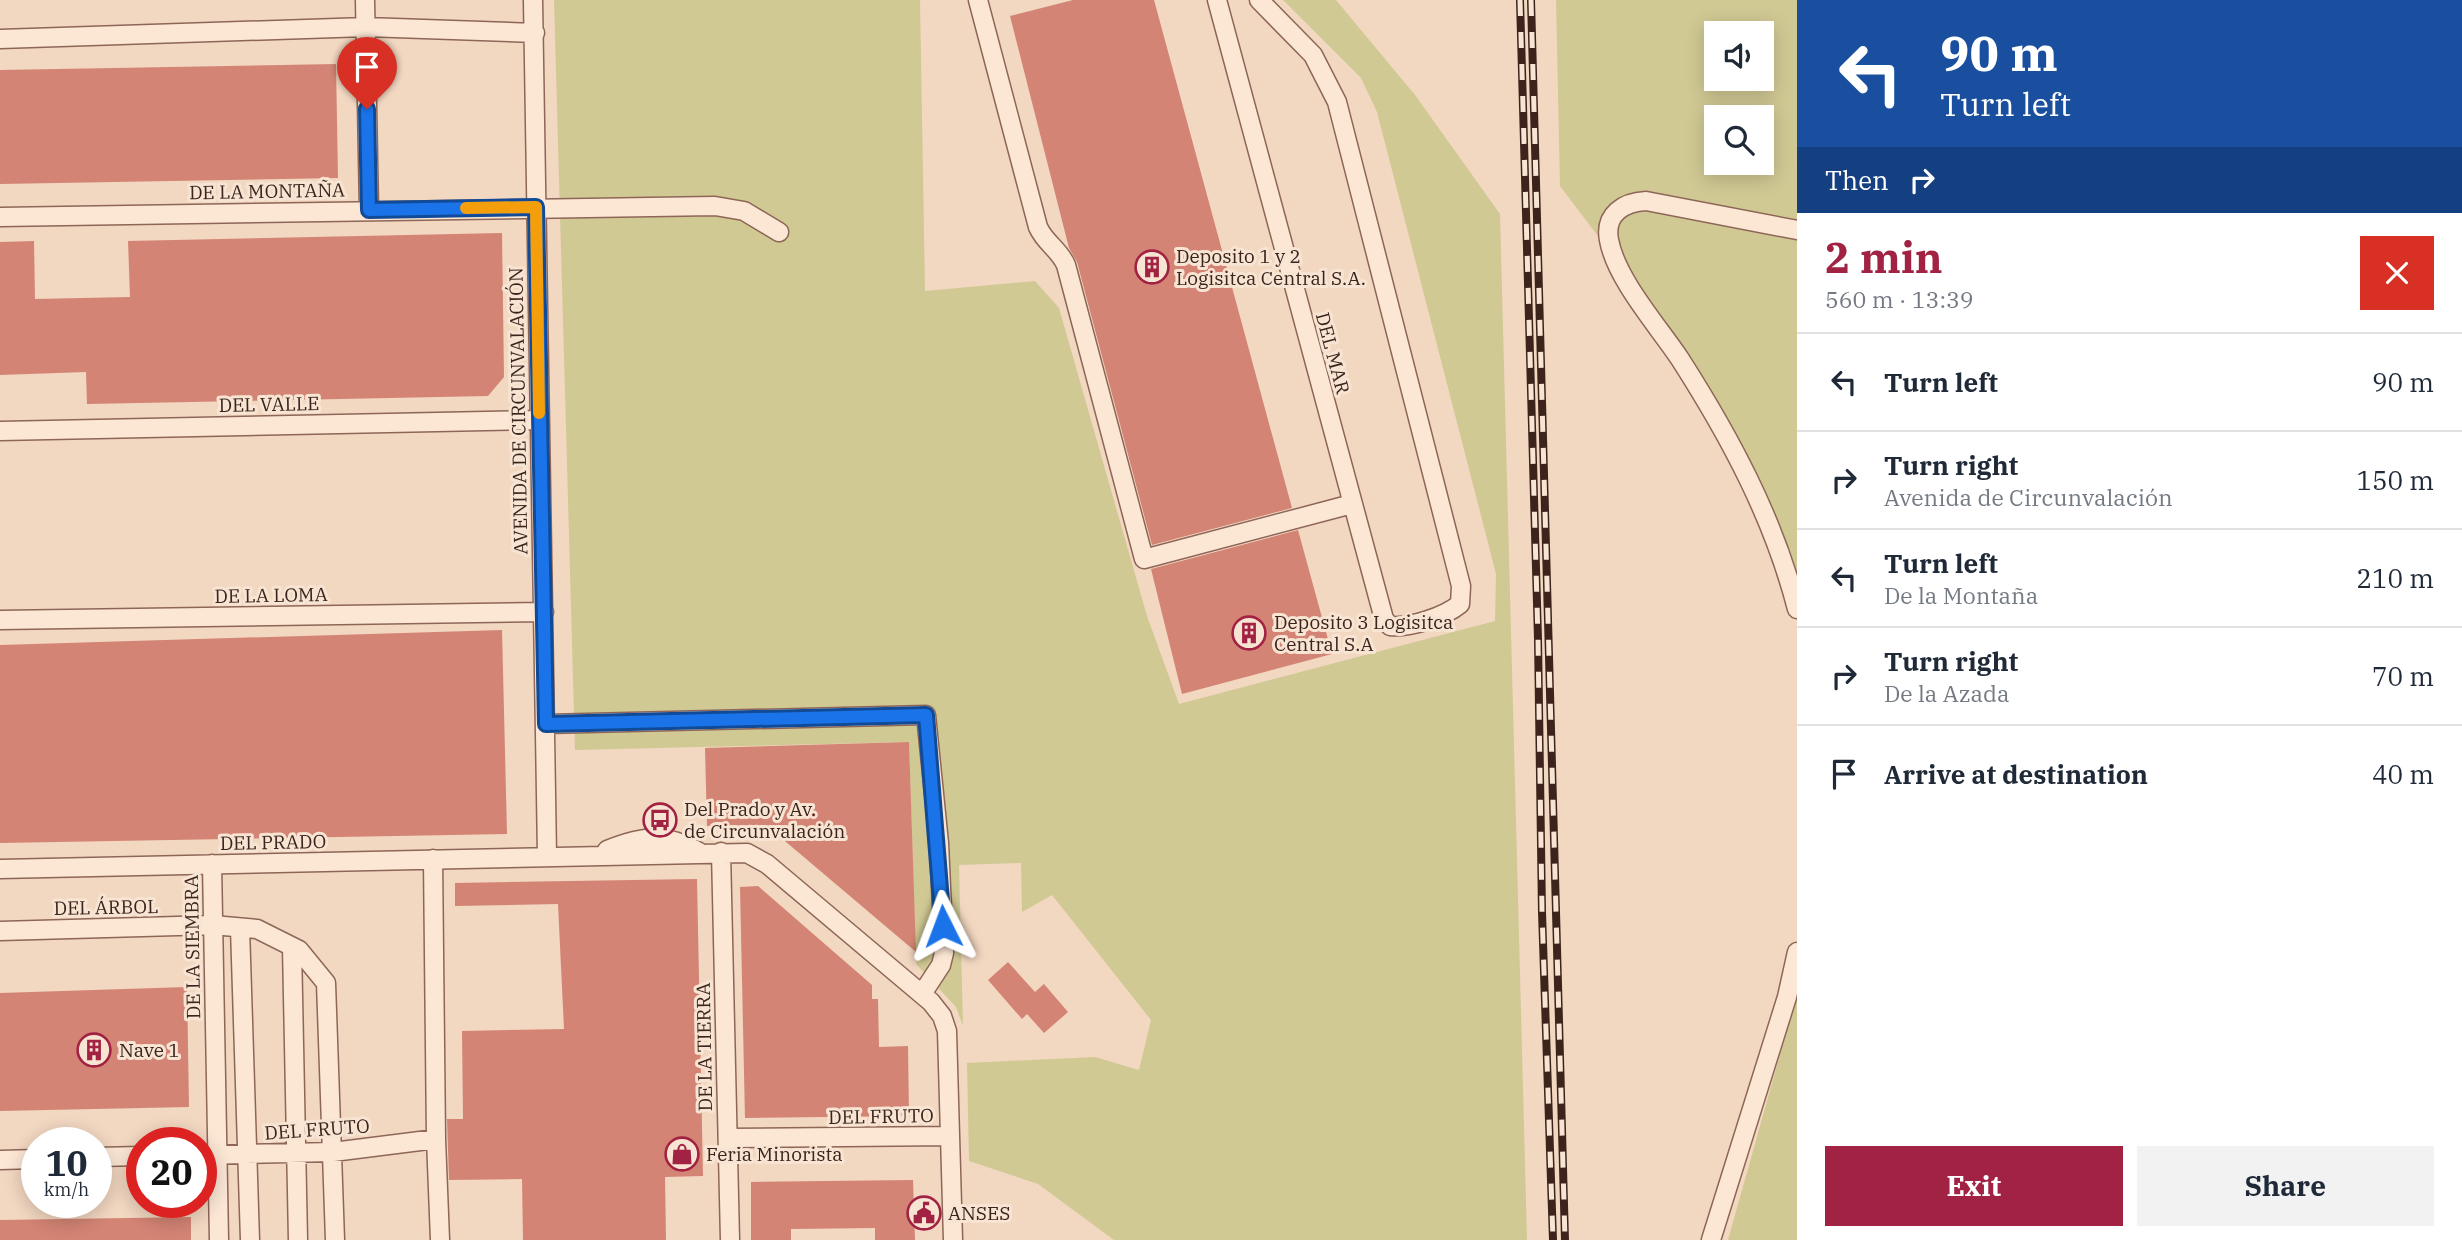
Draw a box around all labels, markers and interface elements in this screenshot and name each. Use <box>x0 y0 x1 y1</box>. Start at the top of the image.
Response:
map controls <box>1704 21 1774 175</box>
button: sound <box>1704 21 1774 91</box>
text: 90 m <box>1940 21 2058 84</box>
icon: left <box>1825 28 1916 119</box>
pin <box>337 37 397 109</box>
icon: arrive <box>348 48 386 86</box>
text: Turn left <box>1940 83 2071 125</box>
button: search <box>1704 105 1774 175</box>
icon: right <box>1903 161 1941 199</box>
text: Then <box>1825 163 1889 197</box>
street label: DE LA MONTAÑA <box>189 178 345 204</box>
text: 2 min <box>1825 230 1943 285</box>
button: close <box>2360 236 2434 310</box>
place label: Deposito 1 y 2 Logisitca Central S.A. <box>1176 244 1366 290</box>
building icon: Deposito 1 y 2 Logisitca Central S.A. <box>1133 248 1171 286</box>
street label: AVENIDA DE CIRCUNVALACIÓN <box>503 267 533 555</box>
text: 560 m · 13:39 <box>1825 284 1974 314</box>
street label: DEL MAR <box>1311 309 1355 397</box>
icon: left <box>1825 363 1863 401</box>
text: Turn left <box>1884 365 1998 399</box>
text: 90 m <box>2372 365 2434 399</box>
street label: DEL VALLE <box>218 391 320 417</box>
text: Turn right <box>1884 448 2018 482</box>
icon: right <box>1825 461 1863 499</box>
text: 150 m <box>2356 463 2434 497</box>
text: Avenida de Circunvalación <box>1884 482 2173 512</box>
text: Turn left <box>1884 546 1998 580</box>
icon: left <box>1825 559 1863 597</box>
text: 210 m <box>2356 561 2434 595</box>
text: De la Montaña <box>1884 580 2038 610</box>
street label: DE LA LOMA <box>214 582 328 608</box>
place label: Deposito 3 Logisitca Central S.A <box>1274 610 1453 656</box>
building icon: Deposito 3 Logisitca Central S.A <box>1230 614 1268 652</box>
text: Turn right <box>1884 644 2018 678</box>
icon: right <box>1825 657 1863 695</box>
text: 70 m <box>2372 659 2434 693</box>
text: De la Azada <box>1884 678 2010 708</box>
icon: arrive <box>1825 755 1863 793</box>
text: Arrive at destination <box>1884 757 2148 791</box>
text: 40 m <box>2372 757 2434 791</box>
place label: Del Prado y Av. de Circunvalación <box>684 797 845 843</box>
bus stop icon: Del Prado y Av. de Circunvalación <box>641 801 679 839</box>
street label: DEL PRADO <box>220 829 326 855</box>
street label: DE LA SIEMBRA <box>179 875 205 1019</box>
position arrow <box>906 889 980 963</box>
street label: DEL ÁRBOL <box>53 894 159 920</box>
street label: DE LA TIERRA <box>691 982 717 1112</box>
building icon: Nave 1 <box>75 1031 113 1069</box>
place label: Nave 1 <box>119 1038 180 1062</box>
street label: DEL FRUTO <box>828 1103 934 1129</box>
street label: DEL FRUTO <box>264 1113 370 1145</box>
speed limit sign: 20 <box>126 1127 217 1218</box>
shop icon: Feria Minorista <box>663 1135 701 1173</box>
text: 10 <box>45 1140 88 1186</box>
place label: Feria Minorista <box>706 1142 843 1166</box>
button: Exit <box>1825 1146 2123 1226</box>
button: Share <box>2137 1146 2434 1226</box>
text: km/h <box>44 1178 89 1201</box>
public building icon: ANSES <box>905 1194 943 1232</box>
place label: ANSES <box>948 1201 1010 1225</box>

